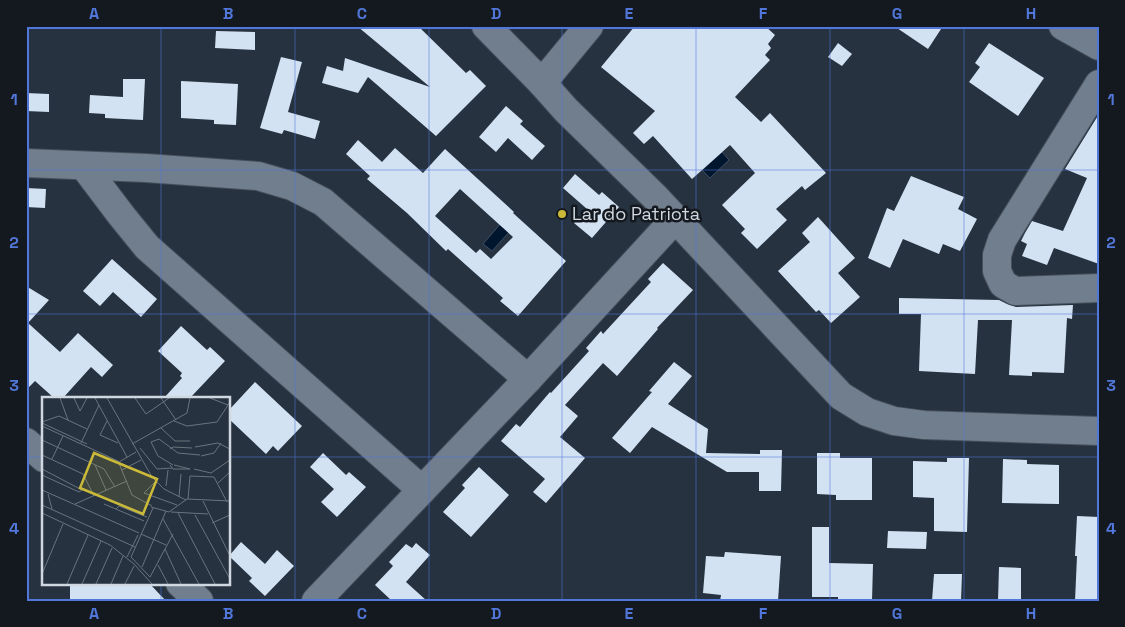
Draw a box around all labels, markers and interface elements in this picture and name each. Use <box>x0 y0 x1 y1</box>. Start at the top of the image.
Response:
text: A <box>89 3 99 24</box>
text: B <box>223 3 233 24</box>
text: C <box>357 3 367 24</box>
text: D <box>491 3 501 24</box>
text: E <box>625 3 634 24</box>
text: F <box>759 3 768 24</box>
text: G <box>892 3 902 24</box>
text: H <box>1026 3 1036 24</box>
text: 1 <box>10 89 18 110</box>
text: 1 <box>1107 89 1115 110</box>
place label: Lar do Patriota <box>572 202 700 225</box>
marker: Lar do Patriota <box>556 208 568 220</box>
text: 2 <box>9 232 19 253</box>
text: 2 <box>1106 232 1116 253</box>
text: 3 <box>9 375 19 396</box>
text: 3 <box>1106 375 1116 396</box>
inset map <box>42 397 230 584</box>
text: 4 <box>9 518 19 539</box>
text: 4 <box>1106 518 1116 539</box>
text: A <box>89 603 99 624</box>
text: B <box>223 603 233 624</box>
text: C <box>357 603 367 624</box>
text: D <box>491 603 501 624</box>
text: E <box>625 603 634 624</box>
text: F <box>759 603 768 624</box>
text: G <box>892 603 902 624</box>
text: H <box>1026 603 1036 624</box>

